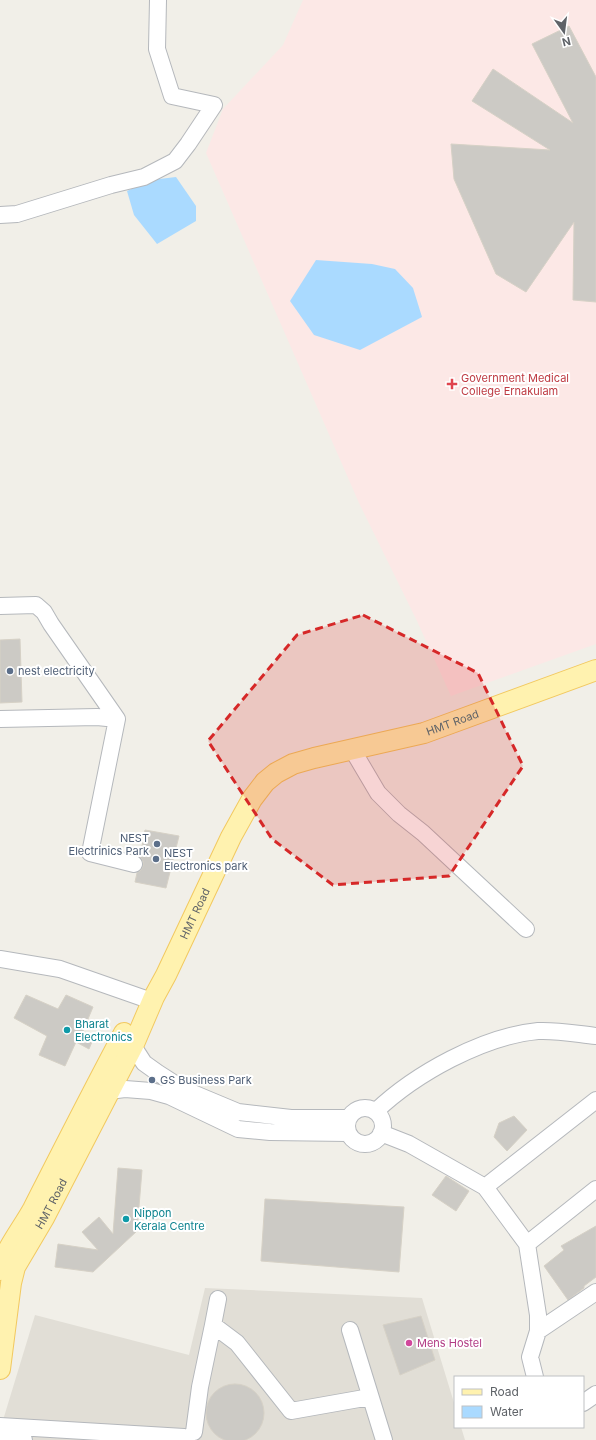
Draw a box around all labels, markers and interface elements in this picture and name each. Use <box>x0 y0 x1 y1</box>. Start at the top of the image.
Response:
north arrow <box>544 12 584 52</box>
text: N <box>561 34 572 50</box>
place label: Government Medical College Ernakulam <box>461 371 569 398</box>
marker: Government Medical College Ernakulam <box>446 378 458 390</box>
place label: nest electricity <box>18 664 95 678</box>
marker: nest electricity <box>5 666 15 676</box>
street label: HMT Road <box>424 707 481 739</box>
place label: NEST Electrinics Park <box>69 831 149 858</box>
marker: NEST Electrinics Park <box>152 839 162 849</box>
place label: NEST Electronics park <box>164 846 248 873</box>
marker: NEST Electronics park <box>151 854 161 864</box>
street label: HMT Road <box>177 886 213 941</box>
place label: Bharat Electronics <box>75 1017 133 1044</box>
marker: Bharat Electronics <box>62 1025 72 1035</box>
place label: GS Business Park <box>160 1073 252 1087</box>
marker: GS Business Park <box>147 1075 157 1085</box>
street label: HMT Road <box>32 1176 70 1232</box>
place label: Nippon Kerala Centre <box>134 1206 205 1233</box>
marker: Nippon Kerala Centre <box>121 1214 131 1224</box>
place label: Mens Hostel <box>417 1336 482 1350</box>
marker: Mens Hostel <box>404 1338 414 1348</box>
legend <box>454 1376 584 1428</box>
text: Road <box>490 1384 519 1399</box>
text: Water <box>490 1404 524 1419</box>

